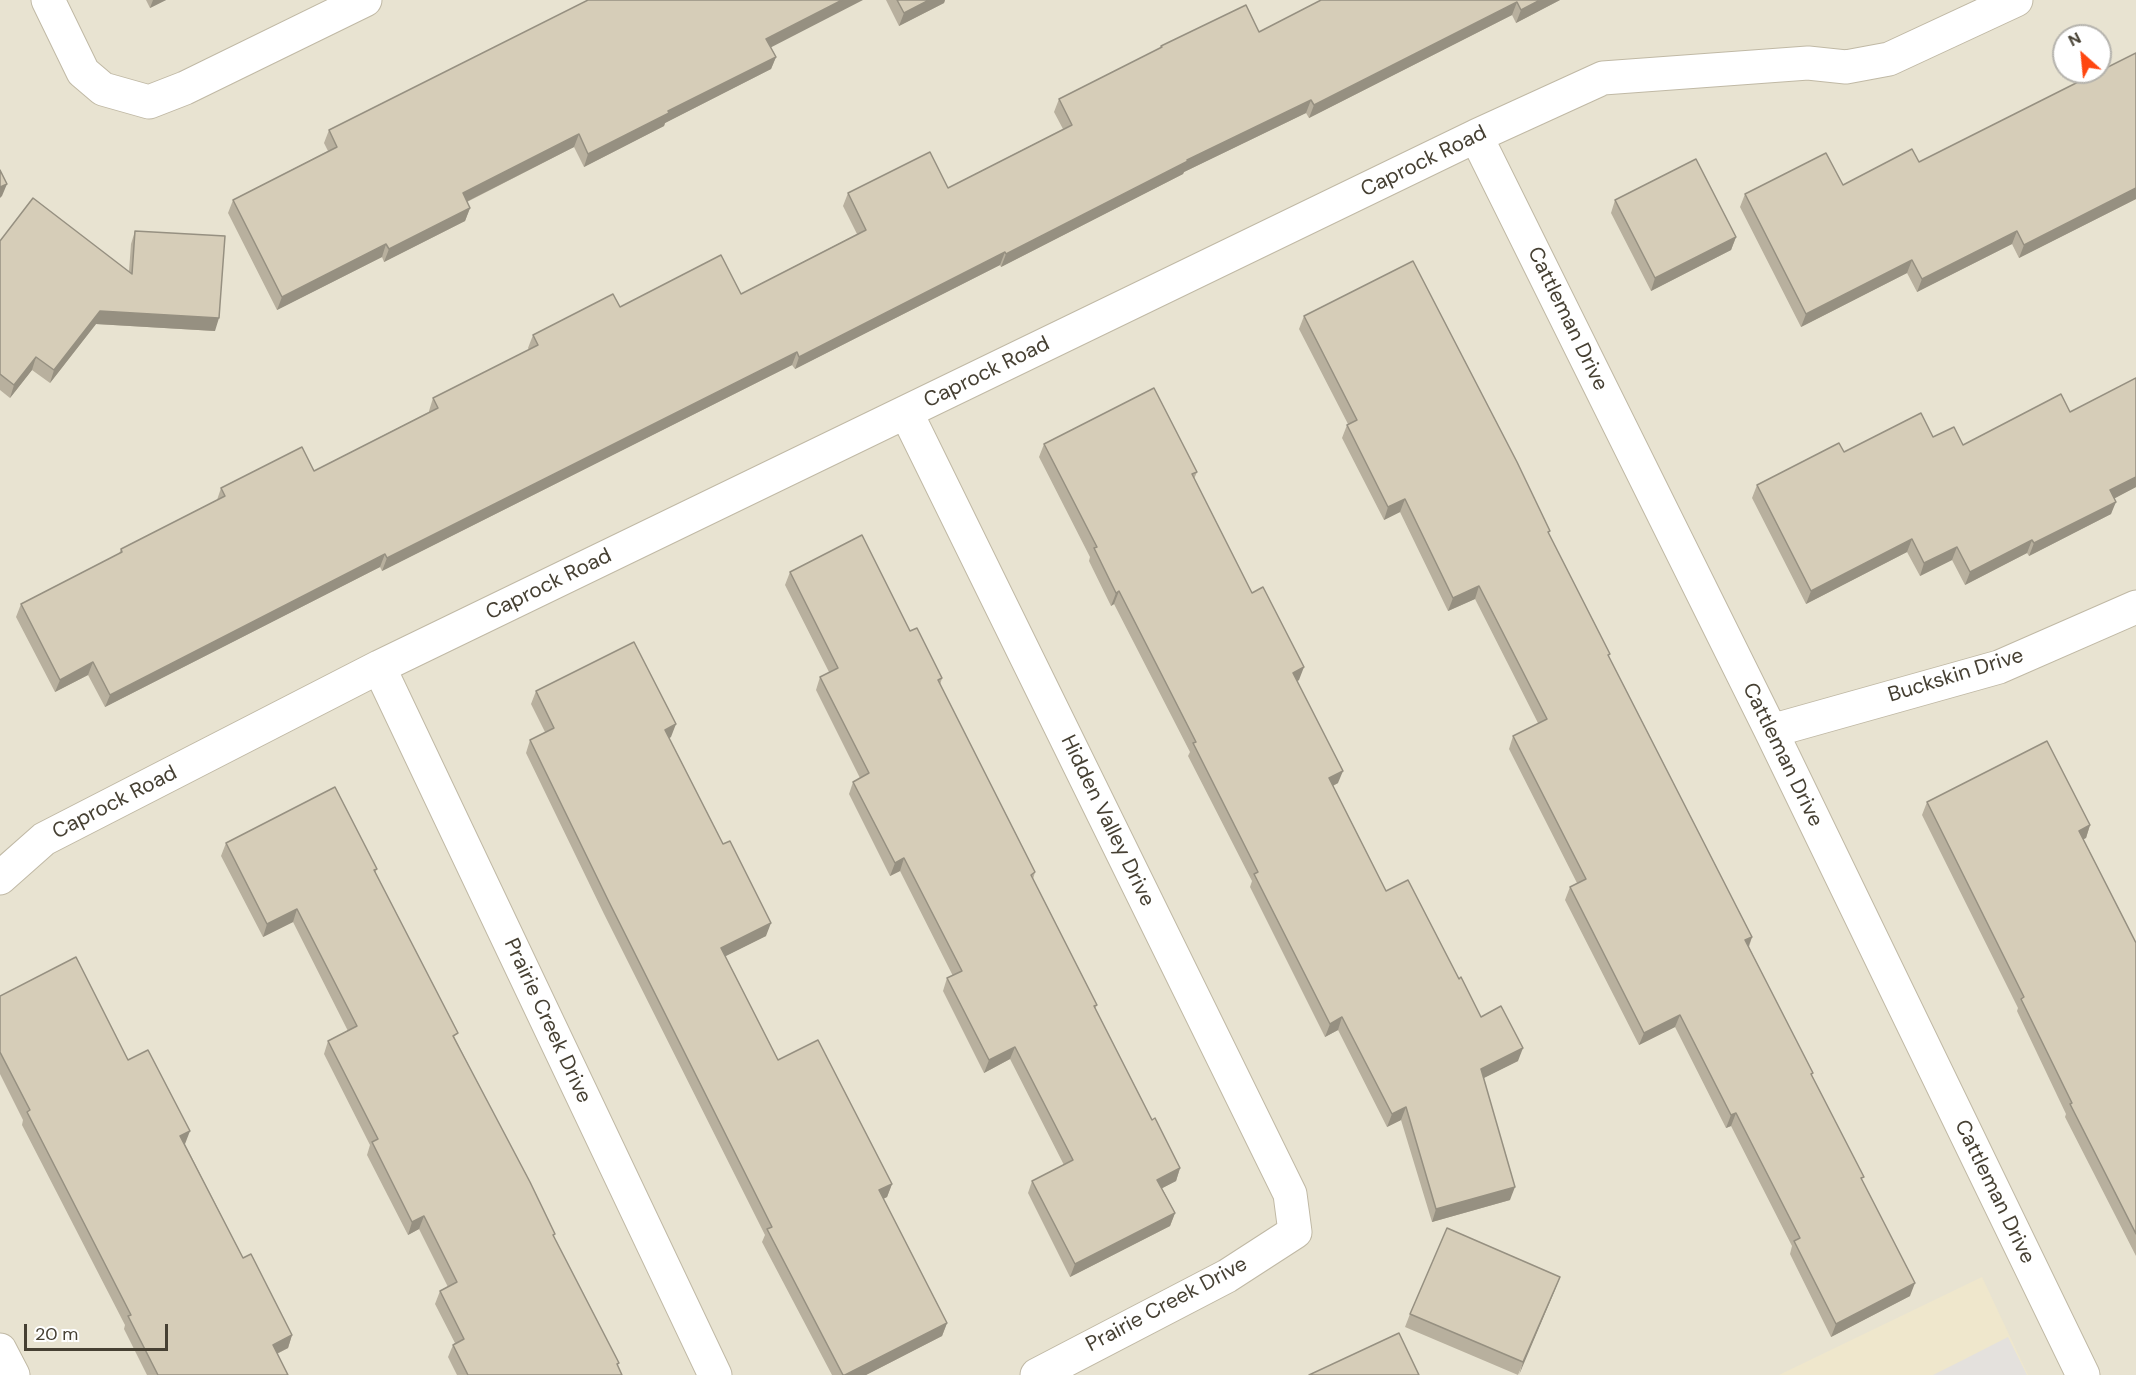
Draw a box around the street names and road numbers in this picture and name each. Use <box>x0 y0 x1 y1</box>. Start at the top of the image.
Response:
street label: Caprock Road <box>1357 121 1491 203</box>
street label: Cattleman Drive <box>1521 243 1613 395</box>
street label: Caprock Road <box>920 332 1054 414</box>
street label: Caprock Road <box>482 544 616 626</box>
street label: Buckskin Drive <box>1885 643 2027 709</box>
street label: Cattleman Drive <box>1736 679 1828 831</box>
street label: Hidden Valley Drive <box>1055 731 1159 911</box>
street label: Caprock Road <box>48 761 182 845</box>
street label: Prairie Creek Drive <box>498 935 596 1107</box>
street label: Cattleman Drive <box>1948 1116 2040 1268</box>
street label: Prairie Creek Drive <box>1082 1252 1252 1358</box>

